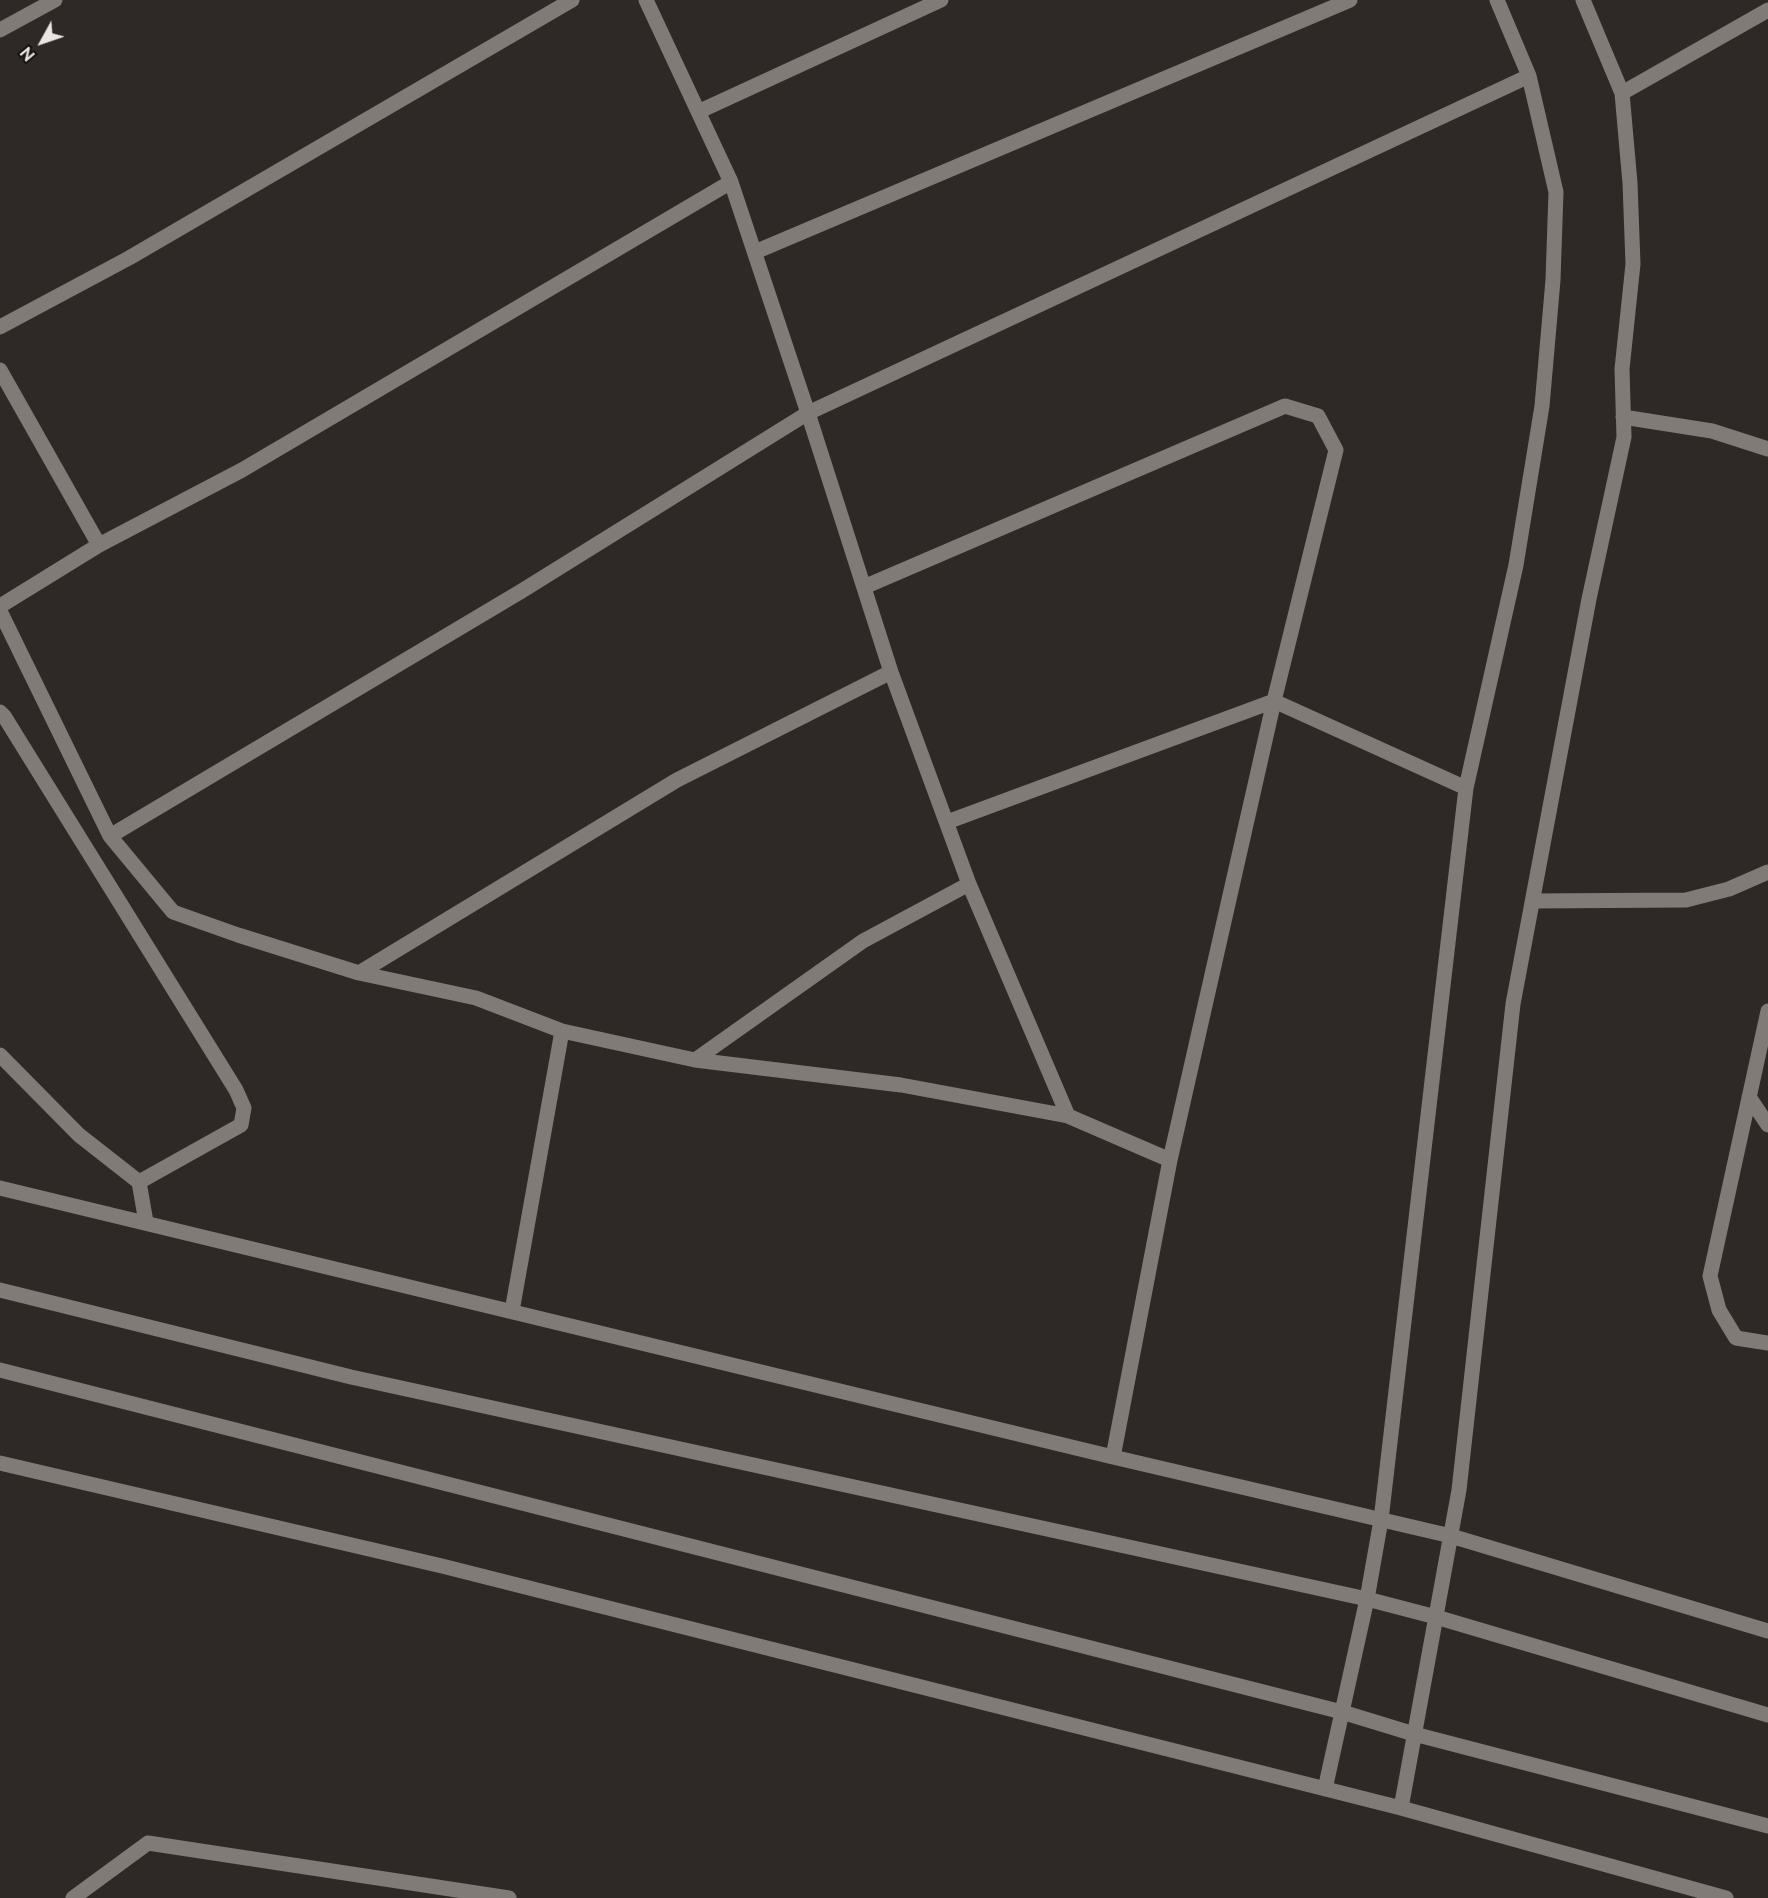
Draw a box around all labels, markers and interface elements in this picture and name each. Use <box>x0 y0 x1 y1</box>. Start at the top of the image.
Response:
north arrow <box>12 12 72 72</box>
text: N <box>17 43 39 65</box>

